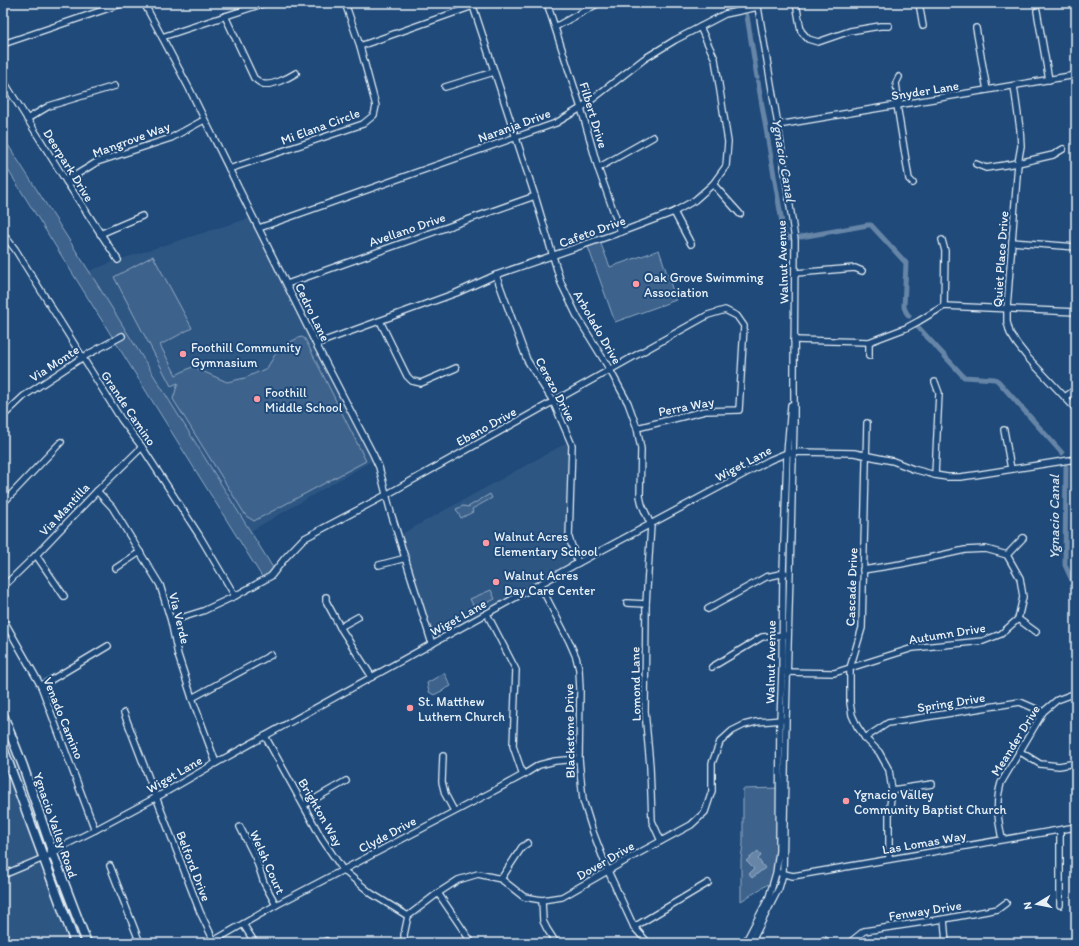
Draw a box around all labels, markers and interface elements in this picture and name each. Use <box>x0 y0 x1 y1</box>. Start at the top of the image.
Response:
street label: Snyder Lane <box>890 78 960 103</box>
street label: Filbert Drive <box>576 80 611 150</box>
street label: Mi Elana Circle <box>279 105 362 148</box>
street label: Naranja Drive <box>476 105 553 146</box>
water label: Ygnacio Canal <box>768 117 799 204</box>
street label: Mangrove Way <box>90 118 172 160</box>
street label: Deerpark Drive <box>40 126 97 204</box>
street label: Avellano Drive <box>367 209 447 250</box>
street label: Quiet Place Drive <box>990 210 1011 308</box>
street label: Cafeto Drive <box>557 212 628 250</box>
street label: Walnut Avenue <box>774 220 791 304</box>
place label: Oak Grove Swimming Association <box>644 270 764 300</box>
marker: Oak Grove Swimming Association <box>631 279 641 289</box>
street label: Cedro Lane <box>292 281 333 344</box>
street label: Arbolado Drive <box>570 288 625 367</box>
place label: Foothill Community Gymnasium <box>191 340 301 370</box>
street label: Via Monte <box>27 342 82 385</box>
marker: Foothill Community Gymnasium <box>178 349 188 359</box>
street label: Cerezo Drive <box>532 355 579 424</box>
street label: Grande Camino <box>98 368 159 449</box>
place label: Foothill Middle School <box>265 385 343 415</box>
marker: Foothill Middle School <box>252 394 262 404</box>
street label: Perra Way <box>657 394 715 419</box>
street label: Ebano Drive <box>454 404 519 449</box>
street label: Wiget Lane <box>712 442 774 485</box>
water label: Ygnacio Canal <box>1046 474 1063 559</box>
street label: Via Mantilla <box>36 479 93 539</box>
place label: Walnut Acres Elementary School <box>494 529 598 559</box>
marker: Walnut Acres Elementary School <box>481 538 491 548</box>
street label: Cascade Drive <box>843 547 860 627</box>
place label: Walnut Acres Day Care Center <box>504 568 595 598</box>
marker: Walnut Acres Day Care Center <box>491 577 501 587</box>
street label: Via Verde <box>166 591 193 645</box>
street label: Wiget Lane <box>428 596 489 639</box>
street label: Walnut Avenue <box>762 620 779 704</box>
street label: Autumn Drive <box>908 620 986 647</box>
street label: Lomond Lane <box>627 647 644 721</box>
street label: Venado Camino <box>40 675 87 762</box>
street label: Blackstone Drive <box>561 684 578 778</box>
street label: Spring Drive <box>916 690 986 715</box>
place label: St. Matthew Luthern Church <box>418 694 505 724</box>
street label: Meander Drive <box>988 702 1043 778</box>
marker: St. Matthew Luthern Church <box>405 703 415 713</box>
street label: Wiget Lane <box>144 752 205 796</box>
street label: Ygnacio Valley Road <box>30 770 81 880</box>
street label: Brighton Way <box>295 776 346 849</box>
place label: Ygnacio Valley Community Baptist Church <box>854 787 1007 817</box>
marker: Ygnacio Valley Community Baptist Church <box>841 796 851 806</box>
street label: Clyde Drive <box>356 813 419 856</box>
street label: Welsh Court <box>247 828 288 897</box>
street label: Las Lomas Way <box>881 828 967 857</box>
street label: Belford Drive <box>173 829 214 903</box>
street label: Dover Drive <box>574 838 637 883</box>
north arrow <box>1017 884 1057 924</box>
street label: Fenway Drive <box>888 897 963 924</box>
text: N <box>1021 901 1035 910</box>

